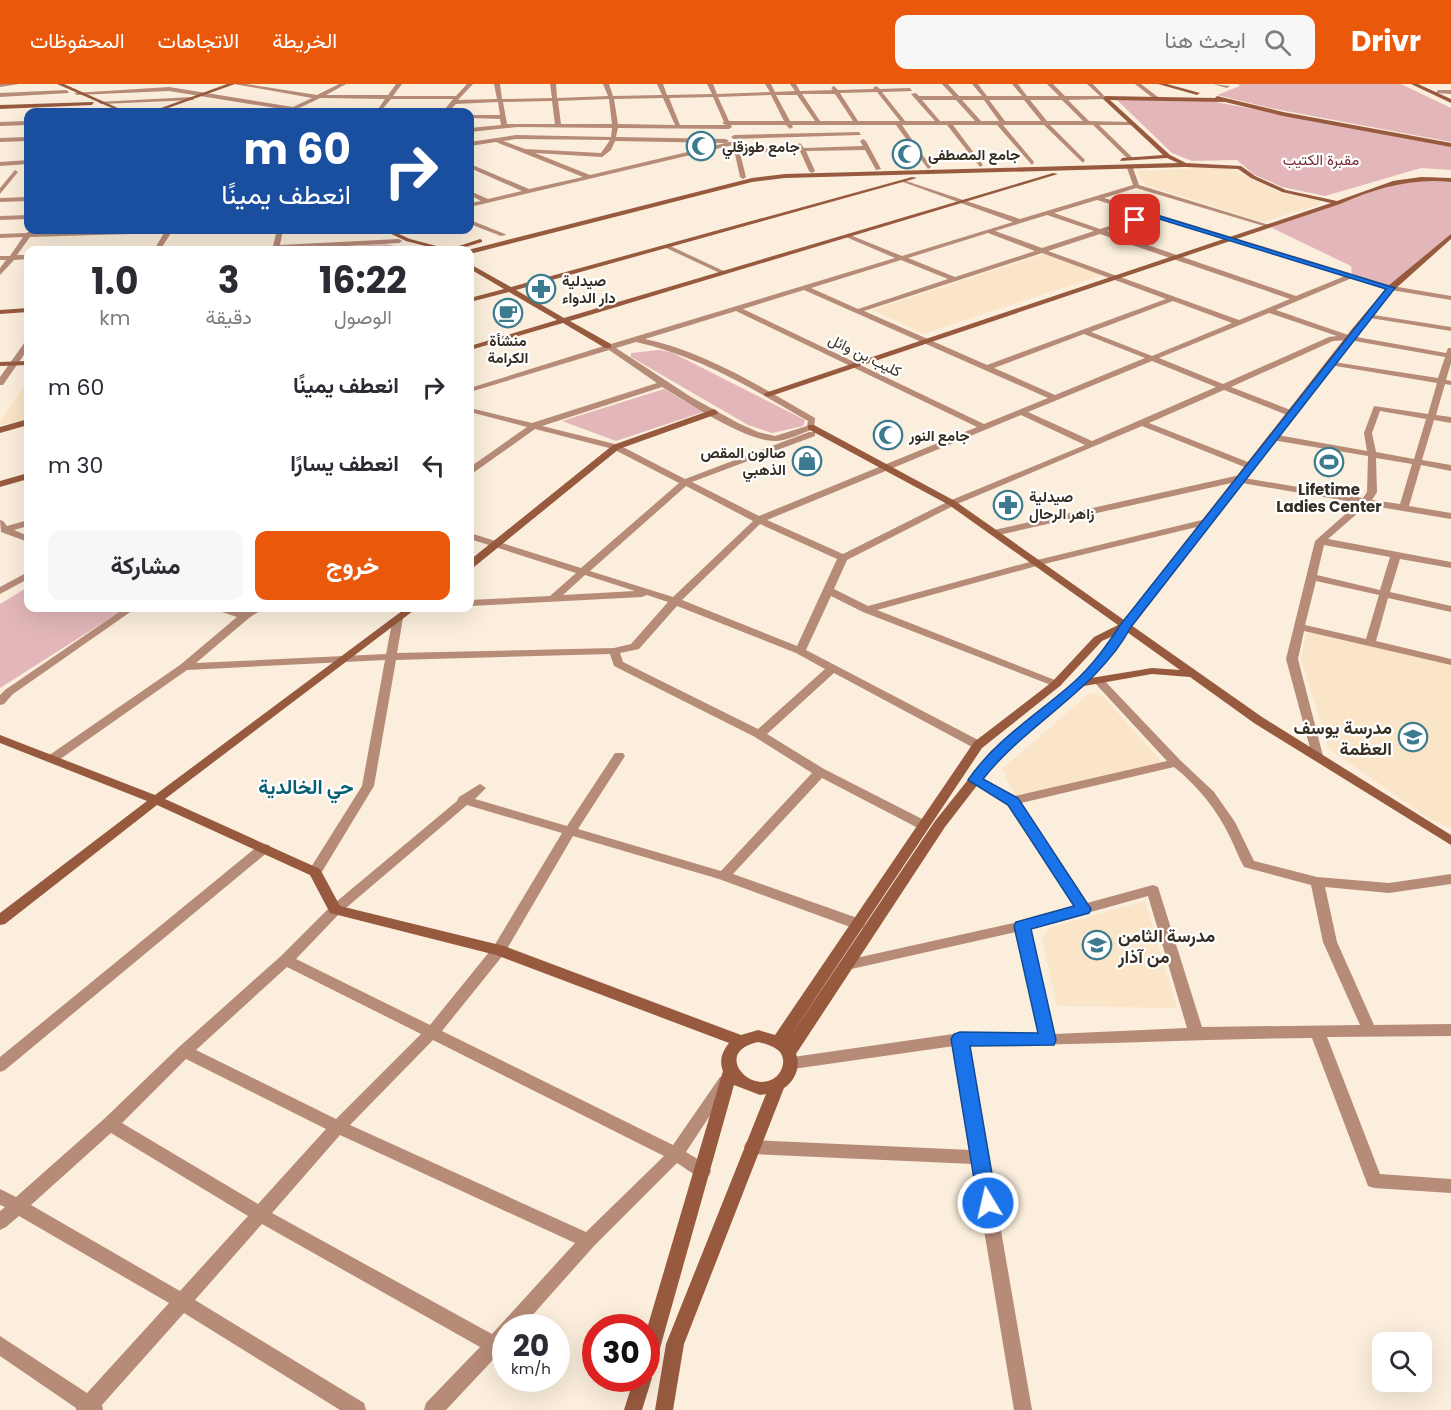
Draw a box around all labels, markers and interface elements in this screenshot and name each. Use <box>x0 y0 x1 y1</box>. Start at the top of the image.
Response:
search box <box>895 15 1315 69</box>
text: Drivr <box>1351 22 1421 61</box>
text: ابحث هنا <box>1165 25 1246 56</box>
text: المحفوظات <box>30 26 125 55</box>
text: الاتجاهات <box>158 26 239 55</box>
text: الخريطة <box>272 26 337 55</box>
icon: search <box>1261 26 1294 59</box>
text: 60 m <box>243 120 351 179</box>
mosque icon: جامع طوزقلي <box>685 130 717 162</box>
icon: right <box>372 132 450 210</box>
place label: جامع طوزقلي <box>722 136 800 160</box>
mosque icon: جامع المصطفى <box>891 138 923 170</box>
place label: جامع المصطفى <box>928 144 1020 165</box>
park label: مقبرة الكتيب <box>1283 149 1359 170</box>
text: انعطف يمينًا <box>221 176 351 213</box>
pin <box>1109 194 1160 245</box>
icon: arrive <box>1118 203 1151 236</box>
text: 3 <box>218 255 240 306</box>
text: 16:22 <box>319 255 407 306</box>
text: 1.0 <box>91 256 138 307</box>
place label: صيدلية دار الدواء <box>562 270 616 308</box>
pharmacy icon: صيدلية دار الدواء <box>525 273 557 305</box>
cafe icon: منشأة الكرامة <box>492 297 524 329</box>
text: دقيقة <box>206 303 252 331</box>
text: الوصول <box>334 303 392 331</box>
text: km <box>99 304 130 332</box>
street label: كليب بن وائل <box>825 328 905 382</box>
place label: منشأة الكرامة <box>488 330 529 368</box>
text: انعطف يمينًا <box>293 370 399 401</box>
icon: right <box>417 371 450 404</box>
text: 60 m <box>48 372 104 403</box>
mosque icon: جامع النور <box>872 419 904 451</box>
place label: جامع النور <box>908 425 969 446</box>
place label: صالون المقص الذهبي <box>701 442 786 483</box>
shop icon: صالون المقص الذهبي <box>791 445 823 477</box>
sports icon: Lifetime Ladies Center <box>1313 446 1345 478</box>
text: انعطف يسارًا <box>290 448 399 479</box>
icon: left <box>417 449 450 482</box>
text: 30 m <box>48 450 103 481</box>
place label: Lifetime Ladies Center <box>1276 479 1382 517</box>
place label: صيدلية زاهر الرحال <box>1029 486 1094 524</box>
pharmacy icon: صيدلية زاهر الرحال <box>992 489 1024 521</box>
button: مشاركة <box>48 531 243 600</box>
button: خروج <box>255 531 450 600</box>
place label: مدرسة يوسف العظمة <box>1293 715 1392 761</box>
school or university icon: مدرسة يوسف العظمة <box>1397 721 1429 753</box>
district label: حي الخالدية <box>258 773 354 804</box>
place label: مدرسة الثامن من آذار <box>1117 923 1215 969</box>
school or university icon: مدرسة الثامن من آذار <box>1081 929 1113 961</box>
position arrow <box>956 1171 1020 1235</box>
speed limit sign: 30 <box>582 1314 660 1392</box>
text: 20 <box>513 1324 549 1367</box>
map controls <box>1372 1332 1432 1392</box>
button: search <box>1372 1332 1432 1392</box>
text: km/h <box>511 1358 551 1379</box>

